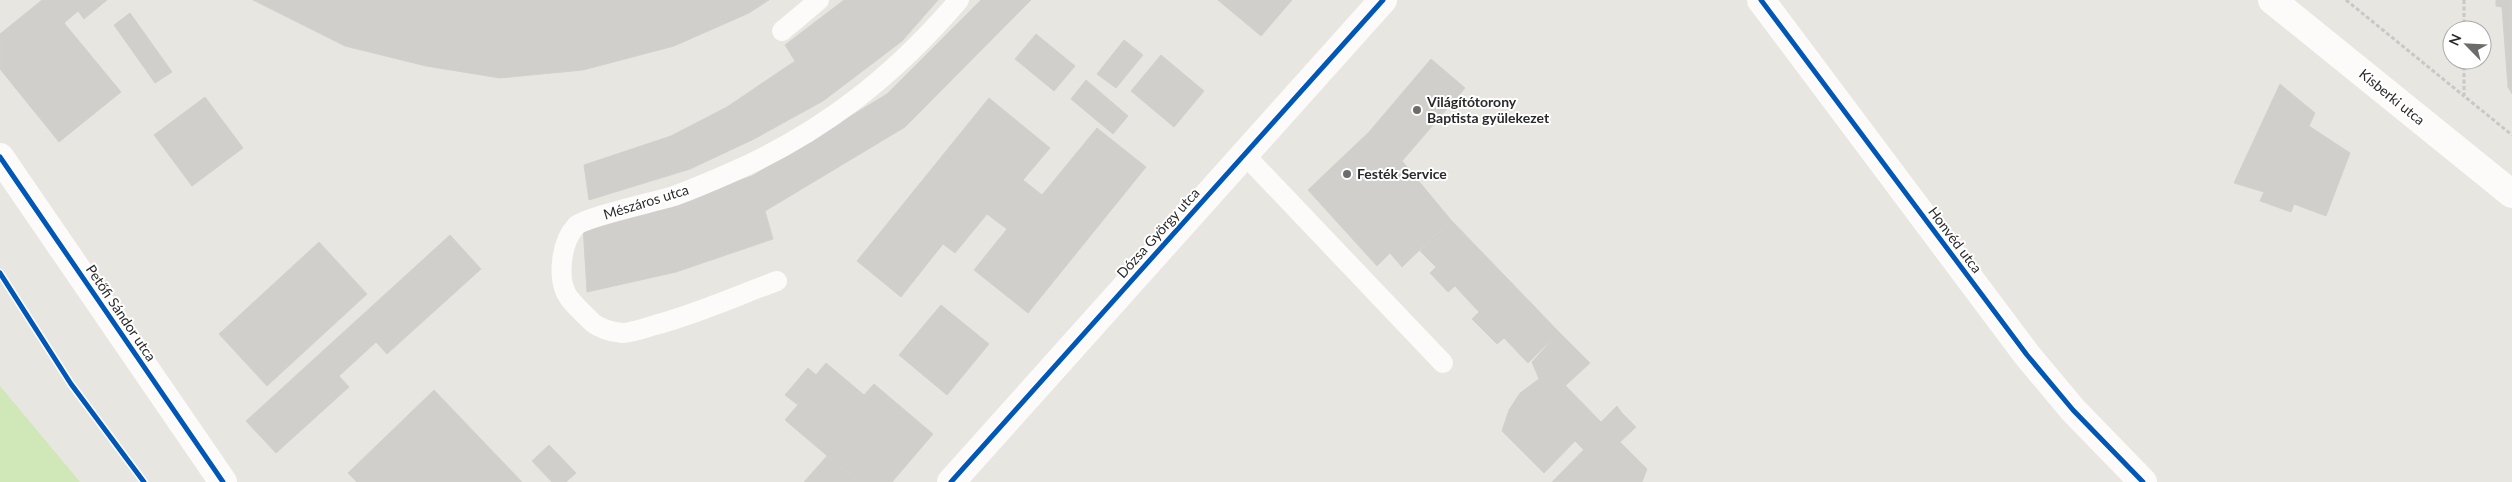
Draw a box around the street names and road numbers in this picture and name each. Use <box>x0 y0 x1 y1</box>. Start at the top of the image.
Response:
street label: Kisberki utca <box>2356 65 2429 128</box>
street label: Mészáros utca <box>601 180 691 223</box>
street label: Dózsa György utca <box>1113 184 1203 281</box>
street label: Honvéd utca <box>1925 203 1986 276</box>
street label: Petőfi Sándor utca <box>83 261 160 364</box>

